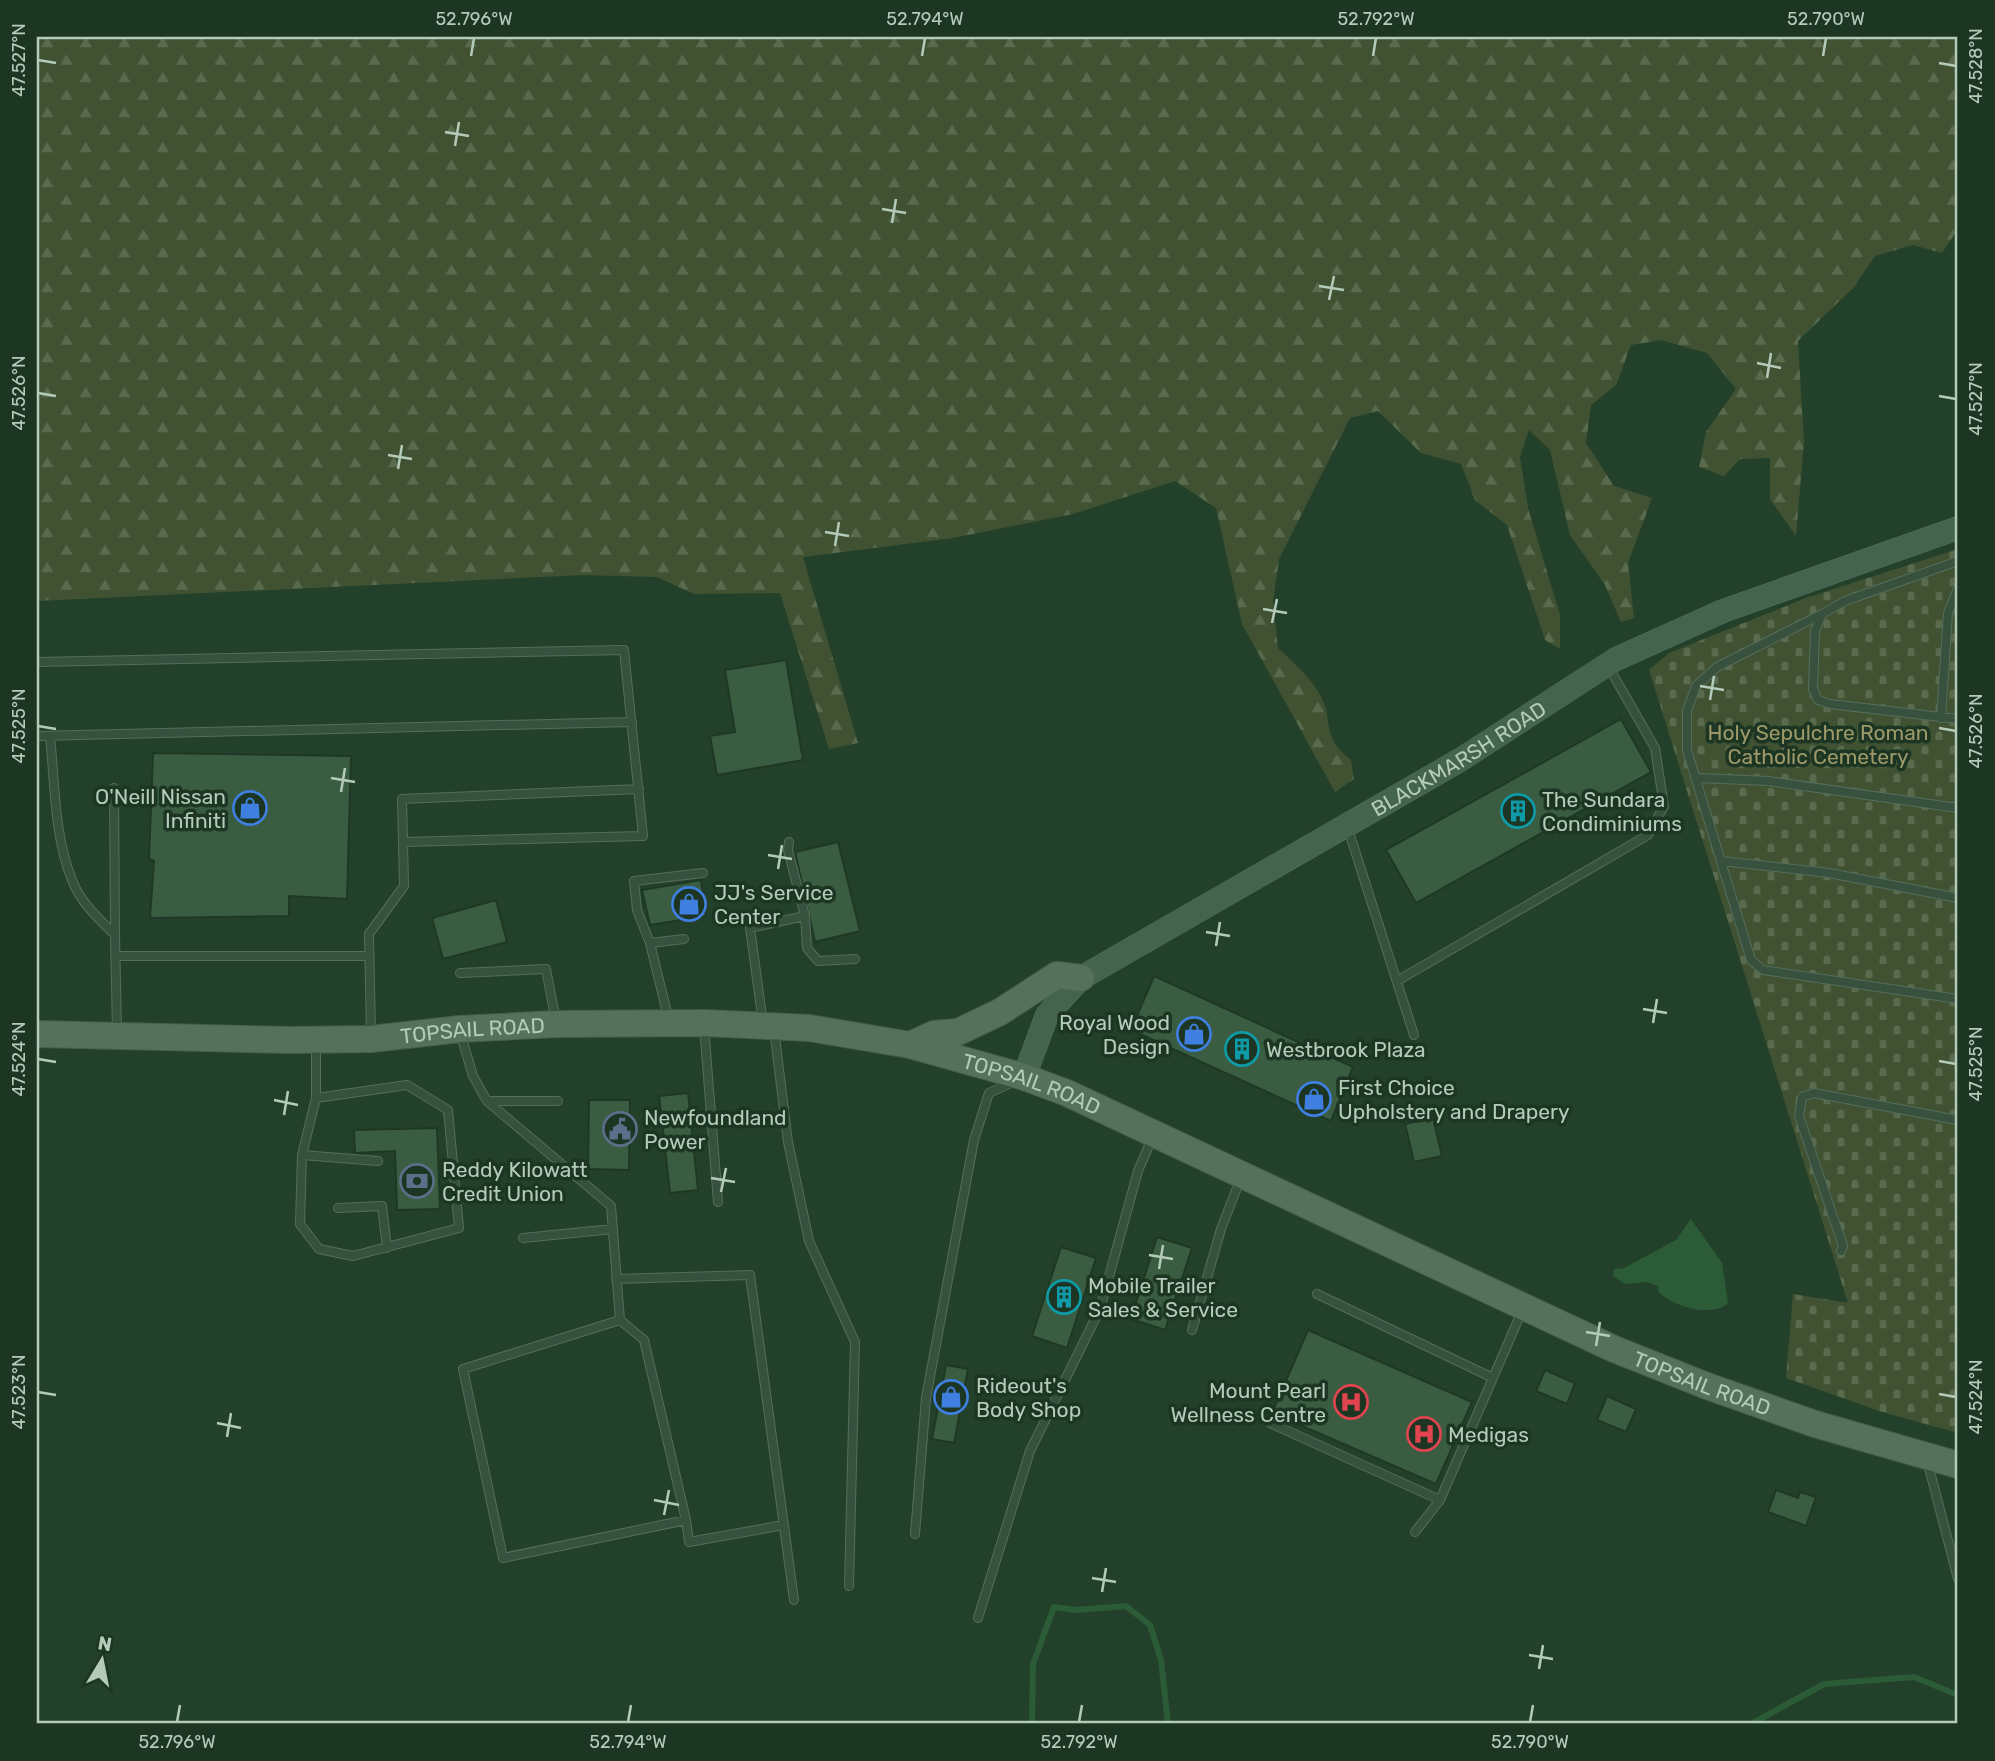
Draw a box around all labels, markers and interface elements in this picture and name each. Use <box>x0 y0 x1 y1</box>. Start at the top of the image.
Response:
text: 52.796°W <box>435 8 513 30</box>
text: 52.794°W <box>886 8 964 30</box>
text: 52.792°W <box>1337 8 1415 30</box>
text: 52.790°W <box>1787 8 1865 30</box>
text: 47.527°N <box>8 23 30 97</box>
text: 47.528°N <box>1965 28 1987 104</box>
text: 47.526°N <box>8 355 30 431</box>
text: 47.527°N <box>1965 362 1987 436</box>
text: 47.525°N <box>8 689 30 763</box>
text: 47.526°N <box>1965 693 1987 769</box>
street label: BLACKMARSH ROAD <box>1366 695 1550 821</box>
park label: Holy Sepulchre Roman Catholic Cemetery <box>1707 720 1929 769</box>
place label: O'Neill Nissan Infiniti <box>95 784 226 833</box>
place label: The Sundara Condiminiums <box>1542 787 1682 836</box>
shop icon: O'Neill Nissan Infiniti <box>231 789 269 827</box>
building icon: The Sundara Condiminiums <box>1499 792 1537 830</box>
place label: JJ's Service Center <box>714 880 833 929</box>
shop icon: JJ's Service Center <box>670 885 708 923</box>
place label: Royal Wood Design <box>1059 1010 1170 1059</box>
street label: TOPSAIL ROAD <box>399 1012 545 1048</box>
shop icon: Royal Wood Design <box>1175 1015 1213 1053</box>
text: 47.524°N <box>8 1021 30 1097</box>
text: 47.525°N <box>1965 1027 1987 1101</box>
building icon: Westbrook Plaza <box>1223 1030 1261 1068</box>
place label: Westbrook Plaza <box>1266 1037 1426 1062</box>
street label: TOPSAIL ROAD <box>960 1048 1105 1120</box>
place label: First Choice Upholstery and Drapery <box>1338 1075 1570 1124</box>
shop icon: First Choice Upholstery and Drapery <box>1295 1080 1333 1118</box>
place label: Newfoundland Power <box>644 1105 787 1154</box>
public building icon: Newfoundland Power <box>601 1110 639 1148</box>
place label: Reddy Kilowatt Credit Union <box>442 1157 588 1206</box>
bank icon: Reddy Kilowatt Credit Union <box>398 1162 436 1200</box>
place label: Mobile Trailer Sales & Service <box>1088 1273 1238 1322</box>
building icon: Mobile Trailer Sales & Service <box>1045 1278 1083 1316</box>
street label: TOPSAIL ROAD <box>1630 1346 1774 1420</box>
text: 47.523°N <box>8 1354 30 1430</box>
text: 47.524°N <box>1965 1359 1987 1435</box>
place label: Rideout's Body Shop <box>976 1373 1081 1422</box>
shop icon: Rideout's Body Shop <box>932 1378 970 1416</box>
place label: Mount Pearl Wellness Centre <box>1171 1378 1326 1427</box>
hospital icon: Mount Pearl Wellness Centre <box>1332 1383 1370 1421</box>
hospital icon: Medigas <box>1405 1415 1443 1453</box>
place label: Medigas <box>1448 1422 1529 1447</box>
north arrow <box>66 1624 136 1694</box>
text: N <box>96 1631 114 1656</box>
text: 52.796°W <box>138 1731 216 1753</box>
text: 52.794°W <box>589 1731 667 1753</box>
text: 52.792°W <box>1040 1731 1118 1753</box>
text: 52.790°W <box>1491 1731 1569 1753</box>

